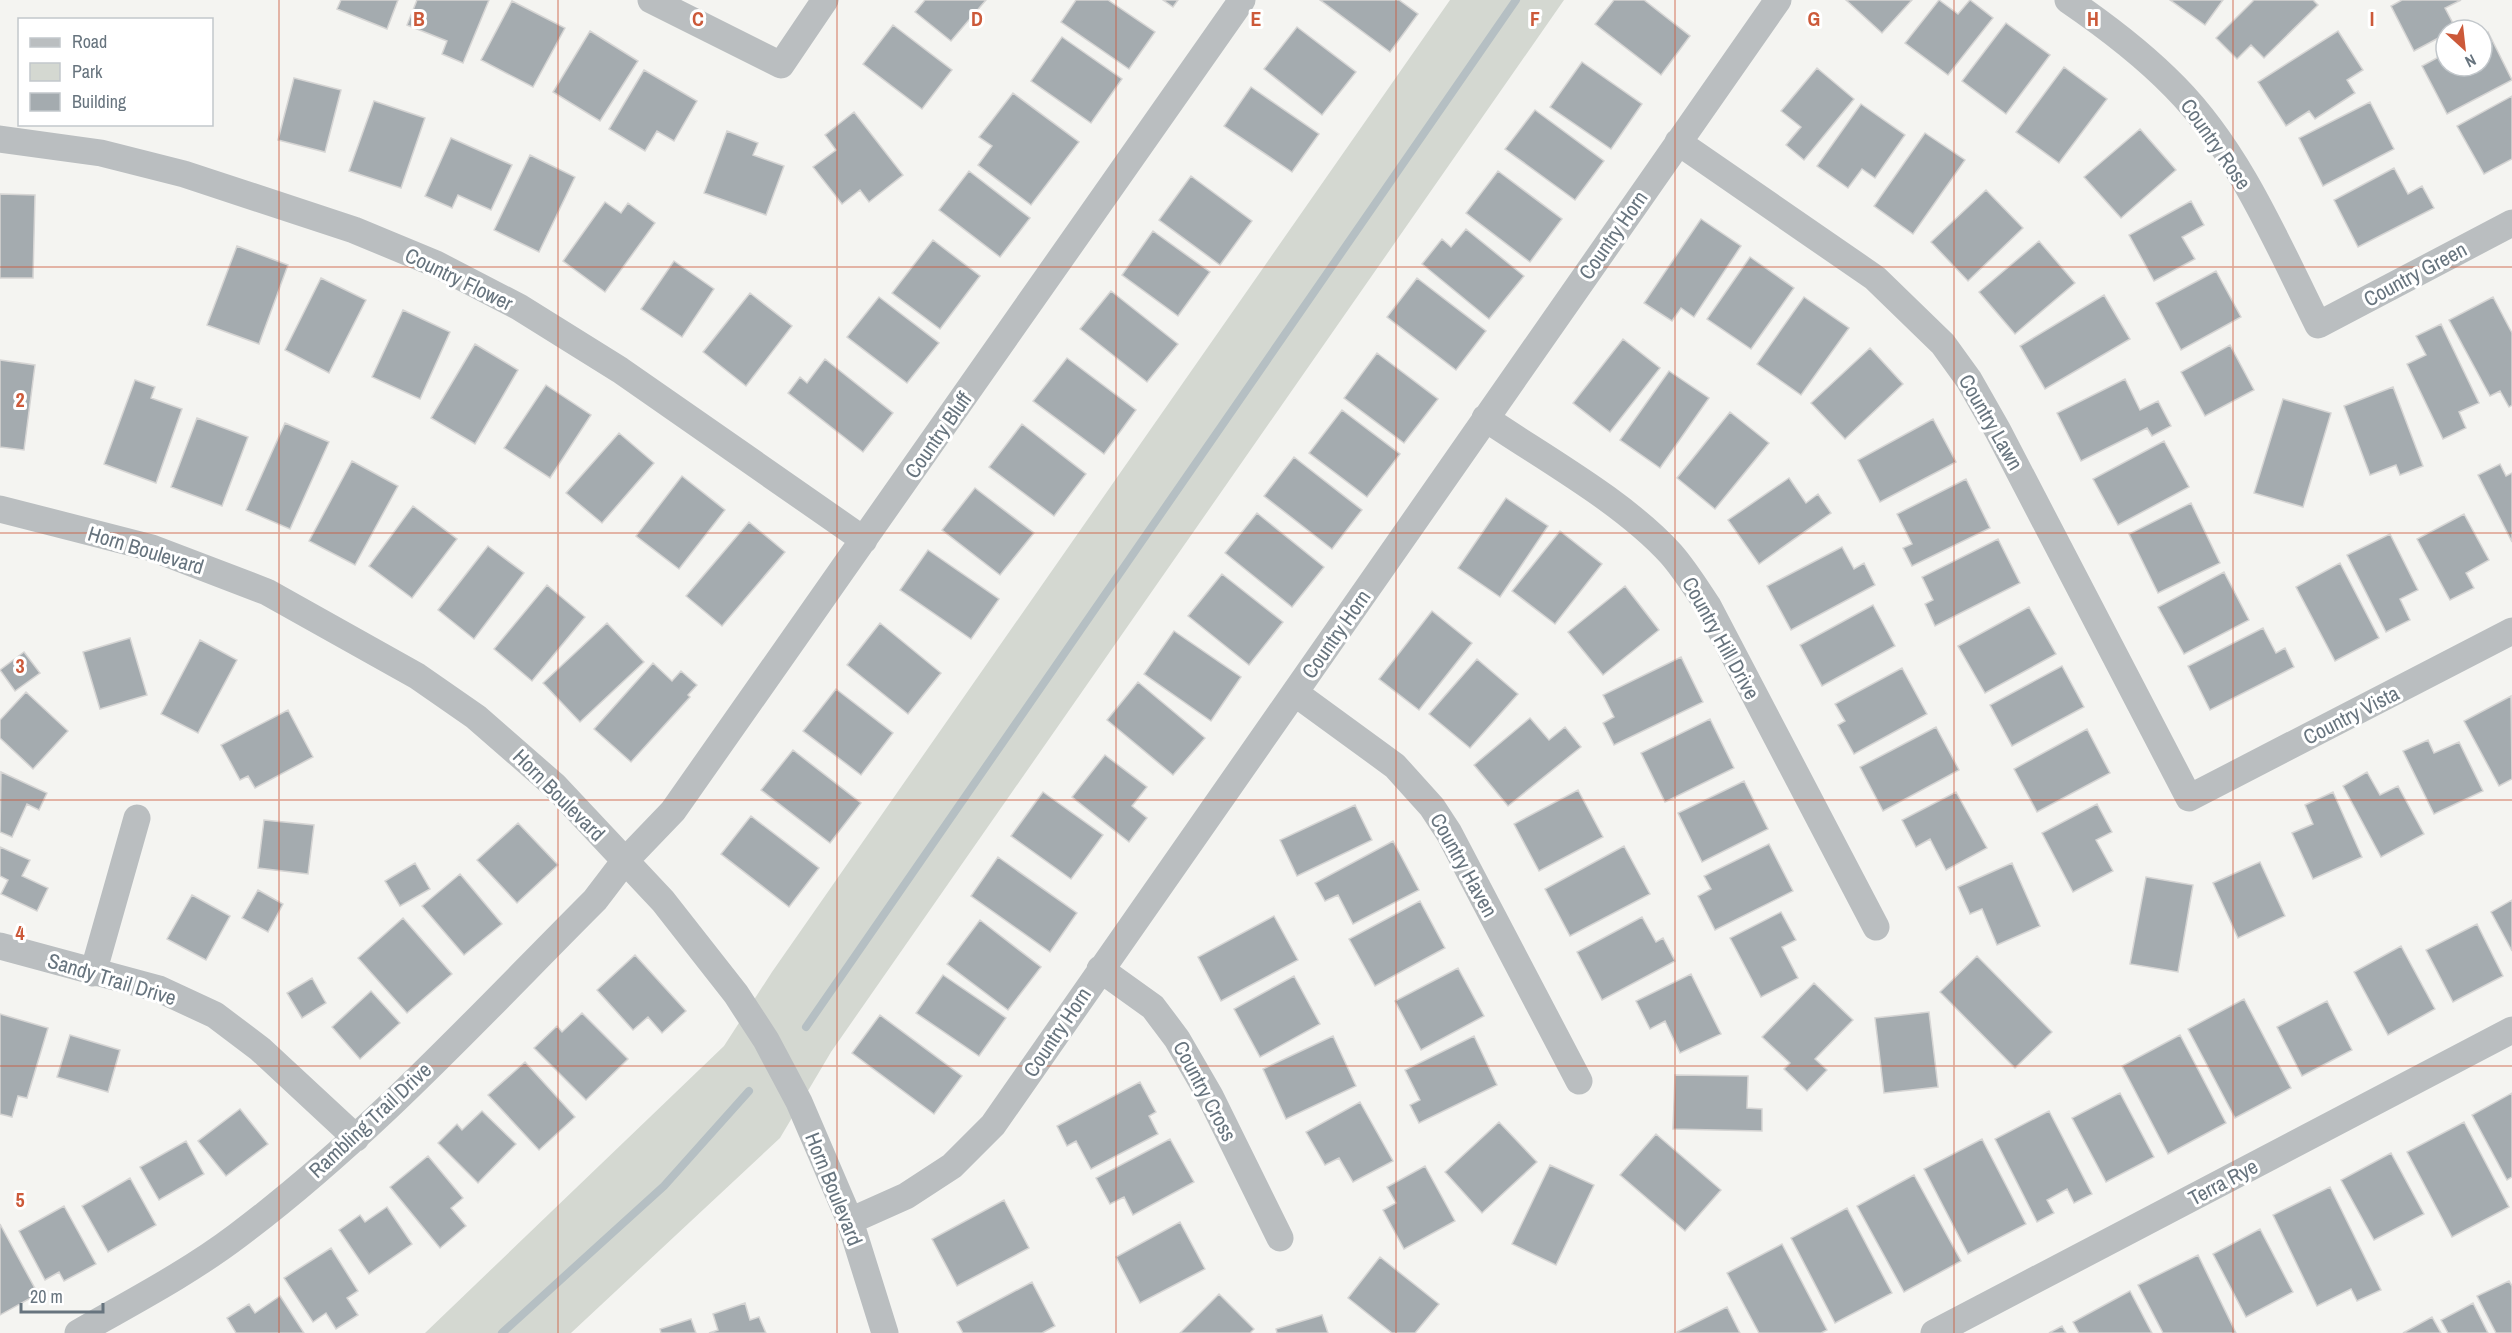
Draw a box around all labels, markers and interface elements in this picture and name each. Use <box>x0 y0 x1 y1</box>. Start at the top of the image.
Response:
text: B <box>413 5 425 32</box>
text: C <box>692 5 704 32</box>
text: D <box>971 5 983 32</box>
text: E <box>1251 5 1262 32</box>
text: F <box>1530 5 1540 32</box>
text: G <box>1808 5 1820 32</box>
text: H <box>2087 5 2099 32</box>
text: I <box>2370 5 2374 32</box>
legend <box>18 18 213 126</box>
north arrow <box>2434 18 2494 78</box>
text: Road <box>72 29 107 54</box>
text: N <box>2462 49 2480 73</box>
text: Park <box>72 59 103 84</box>
text: Building <box>72 89 127 114</box>
street label: Country Rose <box>2174 93 2258 195</box>
street label: Country Horn <box>1572 185 1654 285</box>
street label: Country Green <box>2358 235 2472 313</box>
street label: Country Flower <box>400 240 518 318</box>
street label: Country Lawn <box>1952 369 2030 475</box>
street label: Country Bluff <box>898 385 979 484</box>
text: 2 <box>15 386 25 413</box>
street label: Horn Boulevard <box>85 519 207 581</box>
street label: Country Hill Drive <box>1675 572 1767 704</box>
street label: Country Horn <box>1295 584 1377 684</box>
text: 3 <box>15 652 25 679</box>
street label: Country Vista <box>2298 678 2404 752</box>
street label: Horn Boulevard <box>506 742 612 848</box>
street label: Country Haven <box>1423 808 1505 922</box>
text: 4 <box>15 919 25 946</box>
street label: Sandy Trail Drive <box>44 946 180 1012</box>
street label: Country Horn <box>1016 981 1098 1083</box>
street label: Country Cross <box>1166 1036 1244 1146</box>
street label: Rambling Trail Drive <box>302 1056 438 1184</box>
street label: Horn Boulevard <box>798 1128 870 1250</box>
street label: Terra Rye <box>2183 1152 2263 1212</box>
text: 5 <box>15 1186 25 1213</box>
scale bar <box>21 1276 104 1314</box>
text: 20 m <box>30 1284 63 1309</box>

